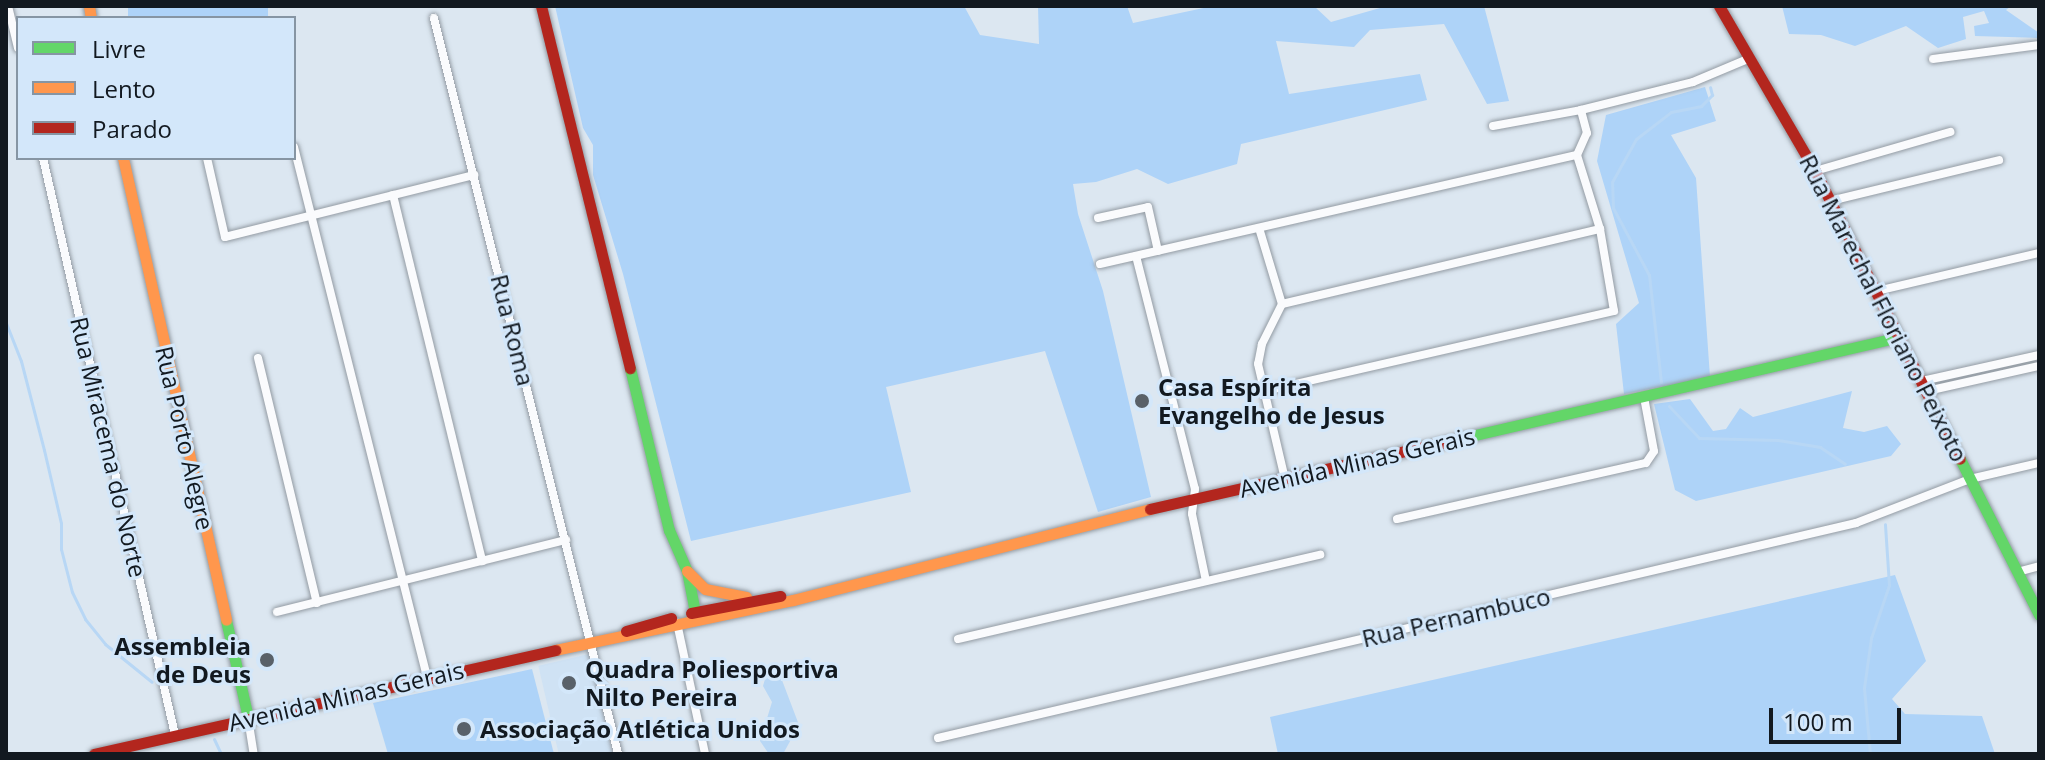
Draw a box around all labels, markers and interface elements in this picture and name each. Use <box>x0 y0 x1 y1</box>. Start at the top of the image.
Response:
legend <box>16 16 296 160</box>
text: Livre <box>92 32 146 65</box>
text: Lento <box>92 72 156 105</box>
text: Parado <box>92 112 172 145</box>
street label: Rua Marechal Floriano Peixoto <box>1794 150 1974 466</box>
street label: Rua Roma <box>485 271 541 389</box>
street label: Rua Miracema do Norte <box>65 314 153 580</box>
street label: Rua Porto Alegre <box>150 343 220 533</box>
place label: Casa Espírita Evangelho de Jesus <box>1158 373 1385 429</box>
marker: Casa Espírita Evangelho de Jesus <box>1133 392 1151 410</box>
street label: Avenida Minas Gerais <box>1237 421 1477 503</box>
street label: Rua Pernambuco <box>1359 581 1553 653</box>
place label: Assembleia de Deus <box>114 632 251 688</box>
marker: Assembleia de Deus <box>258 651 276 669</box>
street label: Avenida Minas Gerais <box>226 655 466 737</box>
place label: Quadra Poliesportiva Nilto Pereira <box>585 655 839 711</box>
marker: Quadra Poliesportiva Nilto Pereira <box>560 674 578 692</box>
scale bar <box>1773 692 1905 742</box>
text: 100 m <box>1783 705 1853 738</box>
place label: Associação Atlética Unidos <box>480 715 800 743</box>
marker: Associação Atlética Unidos <box>455 720 473 738</box>

